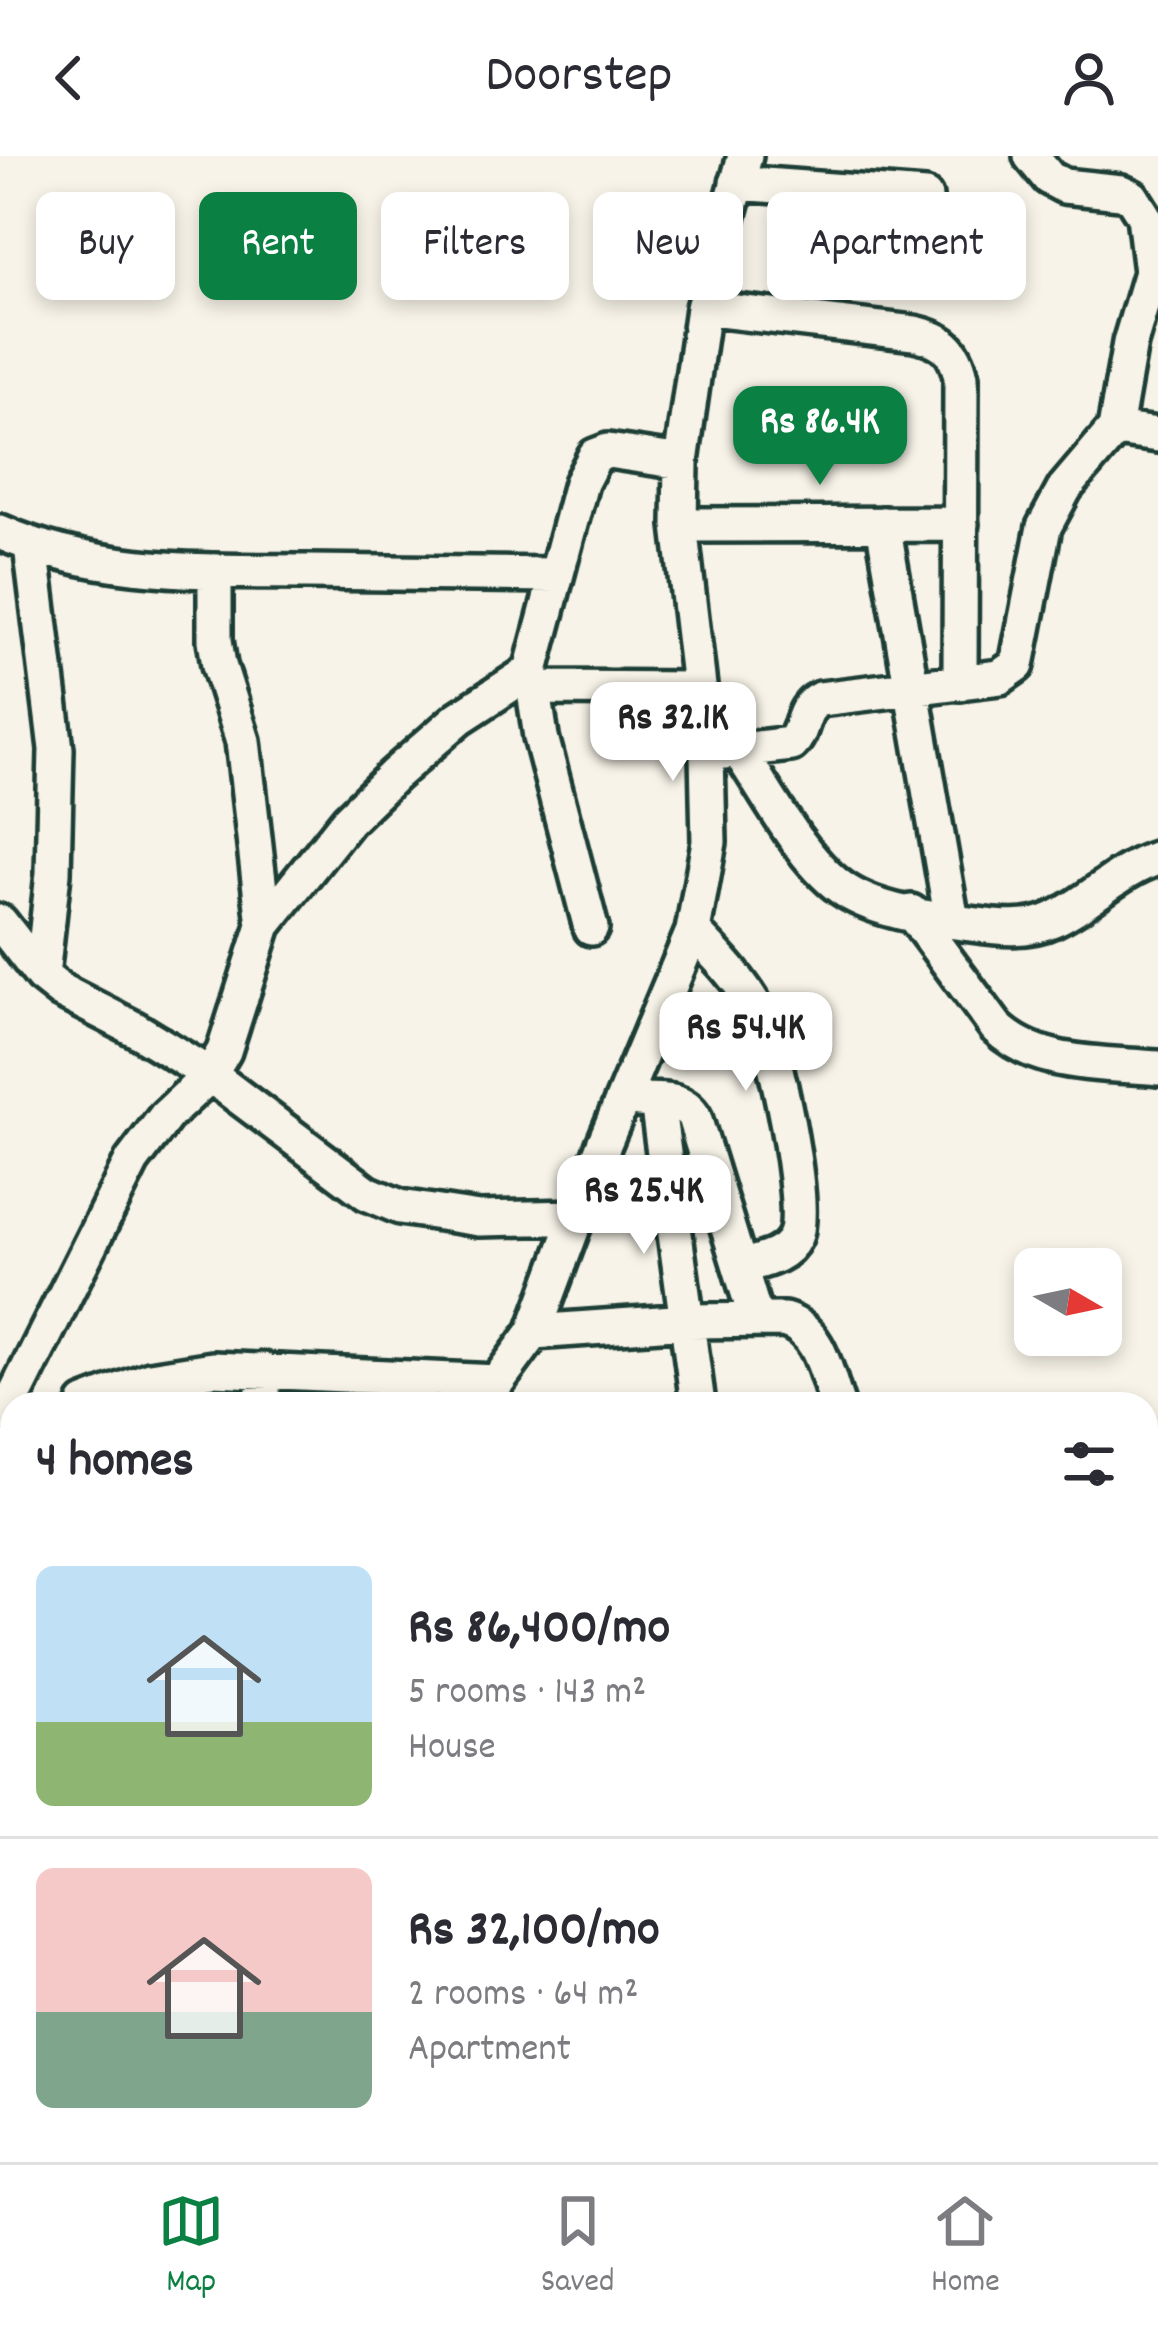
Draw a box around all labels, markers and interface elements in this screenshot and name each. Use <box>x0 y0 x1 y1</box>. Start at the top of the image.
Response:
text: Doorstep <box>485 40 673 117</box>
icon: back <box>36 45 102 111</box>
icon: person <box>1056 45 1122 111</box>
chip: Buy <box>36 192 175 300</box>
chip: Rent <box>199 192 357 300</box>
chip: Filters <box>381 192 569 300</box>
chip: New <box>593 192 743 300</box>
chip: Apartment <box>767 192 1026 300</box>
pin: Rs 86.4K <box>696 386 944 488</box>
text: Rs 86.4K <box>760 397 880 452</box>
pin: Rs 32.1K <box>549 682 797 784</box>
text: Rs 32.1K <box>617 693 729 748</box>
pin: Rs 54.4K <box>622 992 870 1094</box>
text: Rs 54.4K <box>686 1003 806 1058</box>
pin: Rs 25.4K <box>520 1155 768 1257</box>
text: Rs 25.4K <box>584 1166 704 1221</box>
north arrow <box>1014 1248 1122 1356</box>
map controls <box>1014 1248 1122 1356</box>
text: 4 homes <box>36 1428 194 1500</box>
icon: filters <box>1056 1431 1122 1497</box>
text: Rs 86,400/mo <box>408 1595 670 1667</box>
icon: home <box>132 1614 276 1758</box>
text: 5 rooms · 143 m² <box>408 1667 646 1722</box>
text: House <box>408 1722 496 1777</box>
text: Rs 32,100/mo <box>408 1897 660 1969</box>
icon: home <box>132 1916 276 2060</box>
text: 2 rooms · 64 m² <box>408 1969 638 2024</box>
text: Apartment <box>408 2024 571 2079</box>
tab: Map <box>158 2188 224 2307</box>
tab: Saved <box>541 2188 615 2307</box>
tab: Home <box>931 2188 1000 2307</box>

